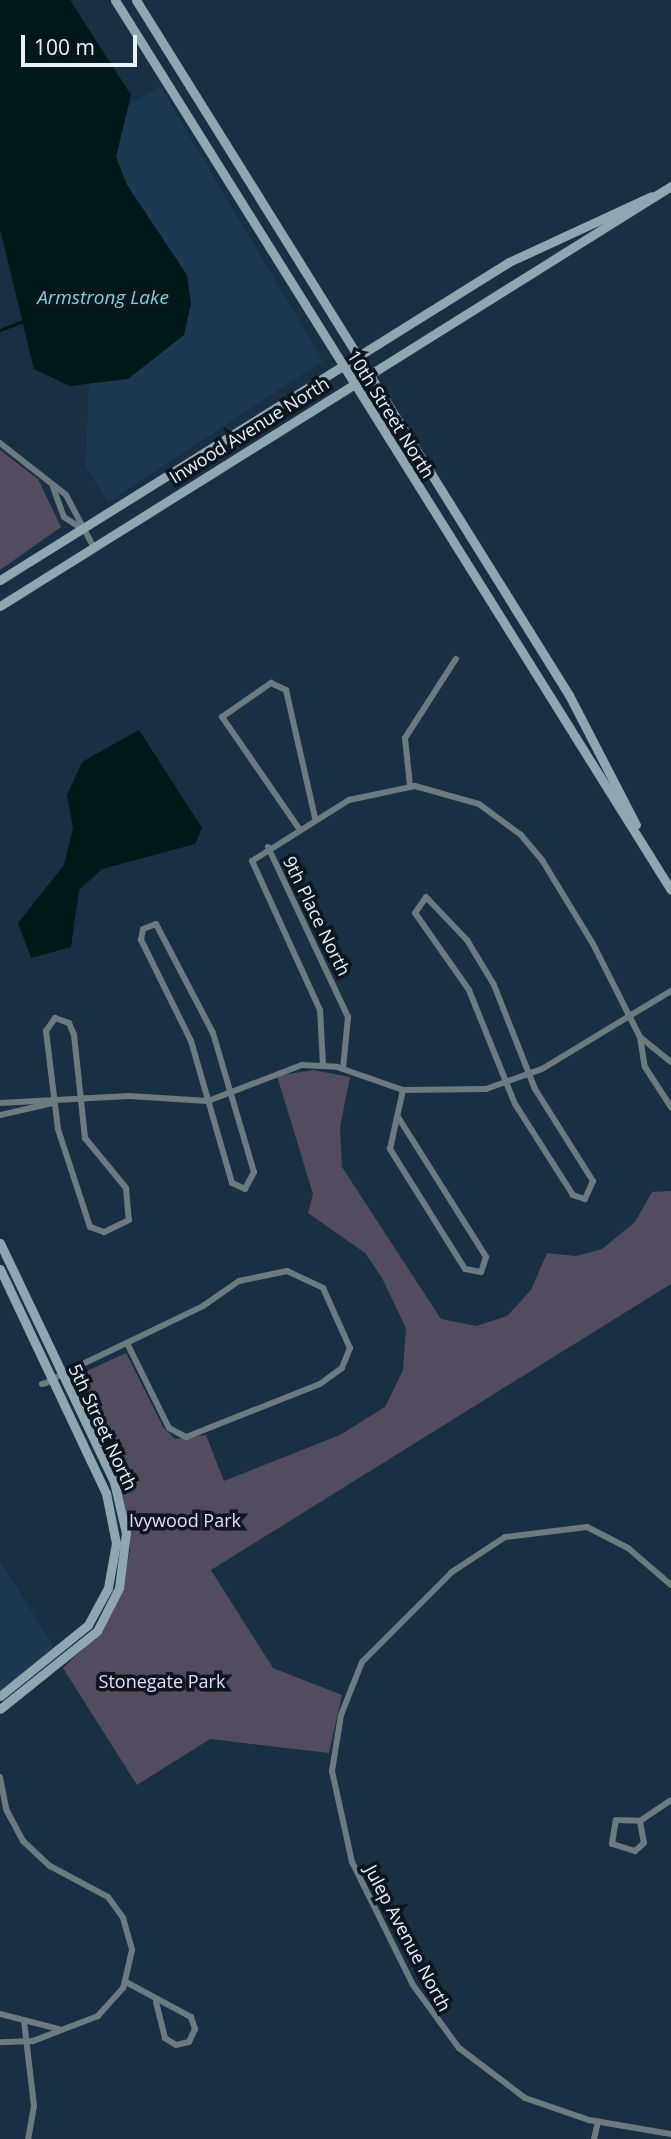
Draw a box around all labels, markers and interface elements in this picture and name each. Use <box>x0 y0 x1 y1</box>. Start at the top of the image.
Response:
scale bar <box>24 21 140 65</box>
text: 100 m <box>34 33 95 61</box>
water label: Armstrong Lake <box>37 287 169 309</box>
street label: 10th Street North <box>343 346 439 482</box>
street label: Inwood Avenue North <box>165 372 333 488</box>
street label: 9th Place North <box>279 853 355 979</box>
street label: 5th Street North <box>64 1361 142 1493</box>
park label: Ivywood Park <box>129 1509 241 1531</box>
park label: Stonegate Park <box>99 1670 225 1692</box>
street label: Julep Avenue North <box>360 1861 456 2015</box>

